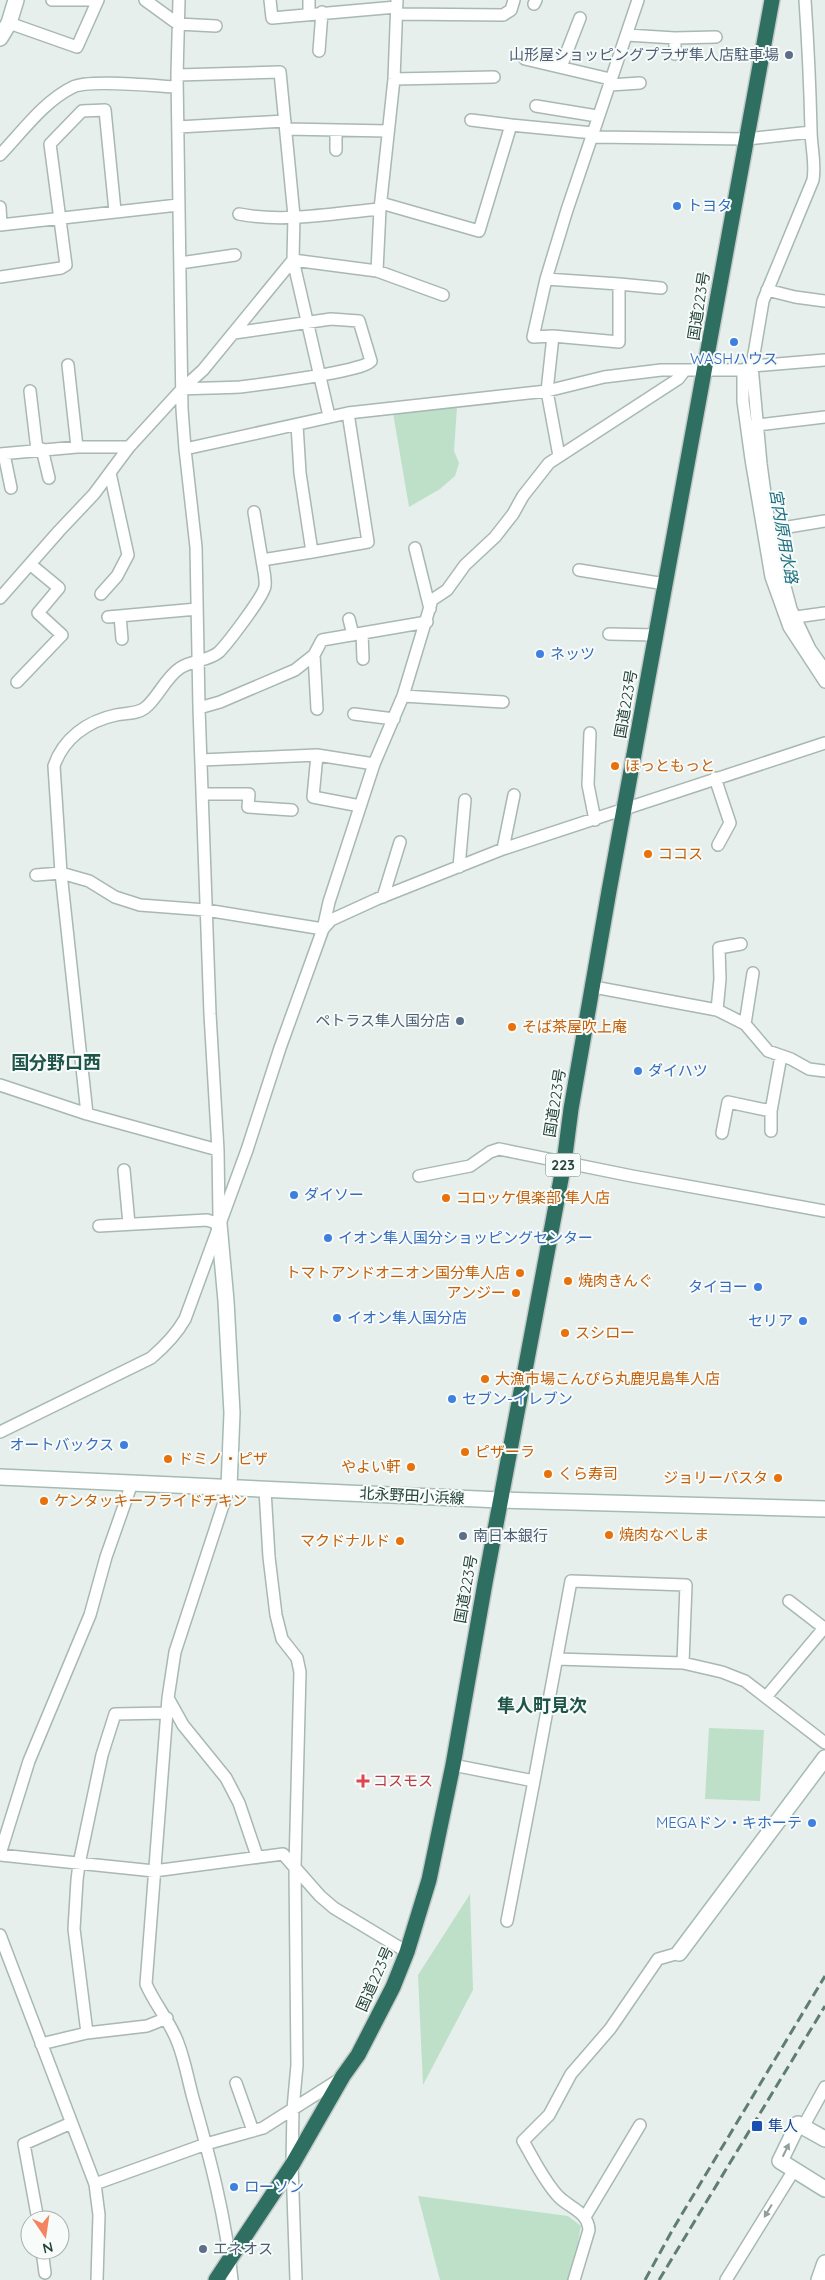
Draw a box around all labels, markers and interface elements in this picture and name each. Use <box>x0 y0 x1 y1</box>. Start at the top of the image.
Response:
place label: 山形屋ショッピングプラザ隼人店駐車場 <box>509 45 779 64</box>
marker: 山形屋ショッピングプラザ隼人店駐車場 <box>783 49 795 61</box>
place label: トヨタ <box>687 196 732 215</box>
marker: トヨタ <box>671 200 683 212</box>
street label: 国道223号 <box>684 270 713 342</box>
marker: WASHハウス <box>728 336 740 348</box>
place label: WASHハウス <box>690 349 778 368</box>
water label: 宮内原用水路 <box>766 487 803 587</box>
place label: ネッツ <box>550 644 595 663</box>
marker: ネッツ <box>534 648 546 660</box>
street label: 国道223号 <box>610 668 641 740</box>
place label: ほっともっと <box>625 756 715 775</box>
marker: ほっともっと <box>609 760 621 772</box>
place label: ココス <box>658 844 703 863</box>
marker: ココス <box>642 848 654 860</box>
place label: ペトラス隼人国分店 <box>315 1011 450 1030</box>
marker: ペトラス隼人国分店 <box>454 1015 466 1027</box>
place label: そば茶屋吹上庵 <box>522 1017 627 1036</box>
marker: そば茶屋吹上庵 <box>506 1021 518 1033</box>
district label: 国分野口西 <box>11 1051 101 1074</box>
place label: ダイハツ <box>648 1061 708 1080</box>
marker: ダイハツ <box>632 1065 644 1077</box>
street label: 国道223号 <box>540 1067 569 1139</box>
road number: 223 <box>546 1154 580 1176</box>
place label: ダイソー <box>304 1185 364 1204</box>
place label: コロッケ倶楽部 隼人店 <box>456 1188 610 1207</box>
marker: ダイソー <box>288 1189 300 1201</box>
marker: コロッケ倶楽部 隼人店 <box>440 1192 452 1204</box>
place label: イオン隼人国分ショッピングセンター <box>338 1228 593 1247</box>
marker: イオン隼人国分ショッピングセンター <box>322 1232 334 1244</box>
place label: トマトアンドオニオン国分隼人店 <box>286 1263 510 1282</box>
marker: トマトアンドオニオン国分隼人店 <box>514 1267 526 1279</box>
place label: 焼肉きんぐ <box>578 1271 653 1290</box>
marker: 焼肉きんぐ <box>562 1275 574 1287</box>
place label: タイヨー <box>688 1277 748 1296</box>
marker: タイヨー <box>752 1281 764 1293</box>
place label: アンジー <box>447 1283 506 1302</box>
marker: アンジー <box>510 1287 522 1299</box>
place label: イオン隼人国分店 <box>347 1308 467 1327</box>
place label: セリア <box>748 1311 793 1330</box>
marker: イオン隼人国分店 <box>331 1312 343 1324</box>
marker: セリア <box>797 1315 809 1327</box>
place label: スシロー <box>575 1323 635 1342</box>
marker: スシロー <box>559 1327 571 1339</box>
place label: 大漁市場こんぴら丸鹿児島隼人店 <box>495 1369 720 1388</box>
marker: 大漁市場こんぴら丸鹿児島隼人店 <box>479 1373 491 1385</box>
place label: セブン-イレブン <box>462 1389 573 1408</box>
marker: セブン-イレブン <box>446 1393 458 1405</box>
place label: オートバックス <box>9 1435 114 1454</box>
marker: オートバックス <box>118 1439 130 1451</box>
place label: ピザーラ <box>475 1442 535 1461</box>
marker: ピザーラ <box>459 1446 471 1458</box>
place label: ドミノ・ピザ <box>178 1449 268 1468</box>
marker: ドミノ・ピザ <box>162 1453 174 1465</box>
place label: やよい軒 <box>341 1457 401 1476</box>
marker: やよい軒 <box>405 1461 417 1473</box>
place label: くら寿司 <box>558 1464 618 1483</box>
marker: くら寿司 <box>542 1468 554 1480</box>
place label: ジョリーパスタ <box>663 1468 768 1487</box>
marker: ジョリーパスタ <box>772 1472 784 1484</box>
street label: 北永野田小浜線 <box>359 1483 465 1508</box>
place label: ケンタッキーフライドチキン <box>54 1491 247 1510</box>
marker: ケンタッキーフライドチキン <box>38 1495 50 1507</box>
place label: 焼肉なべしま <box>619 1525 709 1544</box>
place label: 南日本銀行 <box>473 1526 548 1545</box>
marker: 焼肉なべしま <box>603 1529 615 1541</box>
marker: 南日本銀行 <box>457 1530 469 1542</box>
place label: マクドナルド <box>300 1531 390 1550</box>
marker: マクドナルド <box>394 1535 406 1547</box>
street label: 国道223号 <box>450 1553 481 1625</box>
district label: 隼人町見次 <box>497 1694 587 1717</box>
place label: コスモス <box>373 1771 433 1790</box>
marker: コスモス <box>357 1775 369 1787</box>
place label: MEGAドン・キホーテ <box>656 1813 802 1832</box>
marker: MEGAドン・キホーテ <box>806 1817 818 1829</box>
street label: 国道223号 <box>352 1943 397 2014</box>
place label: 隼人 <box>768 2116 798 2135</box>
marker: 隼人 <box>750 2119 764 2133</box>
one-way arrow <box>781 2142 790 2157</box>
place label: ローソン <box>244 2177 304 2196</box>
marker: ローソン <box>228 2181 240 2193</box>
one-way arrow <box>764 2205 773 2218</box>
north arrow <box>20 2210 70 2260</box>
text: N <box>41 2238 55 2258</box>
place label: エネオス <box>213 2239 273 2258</box>
marker: エネオス <box>197 2243 209 2255</box>

